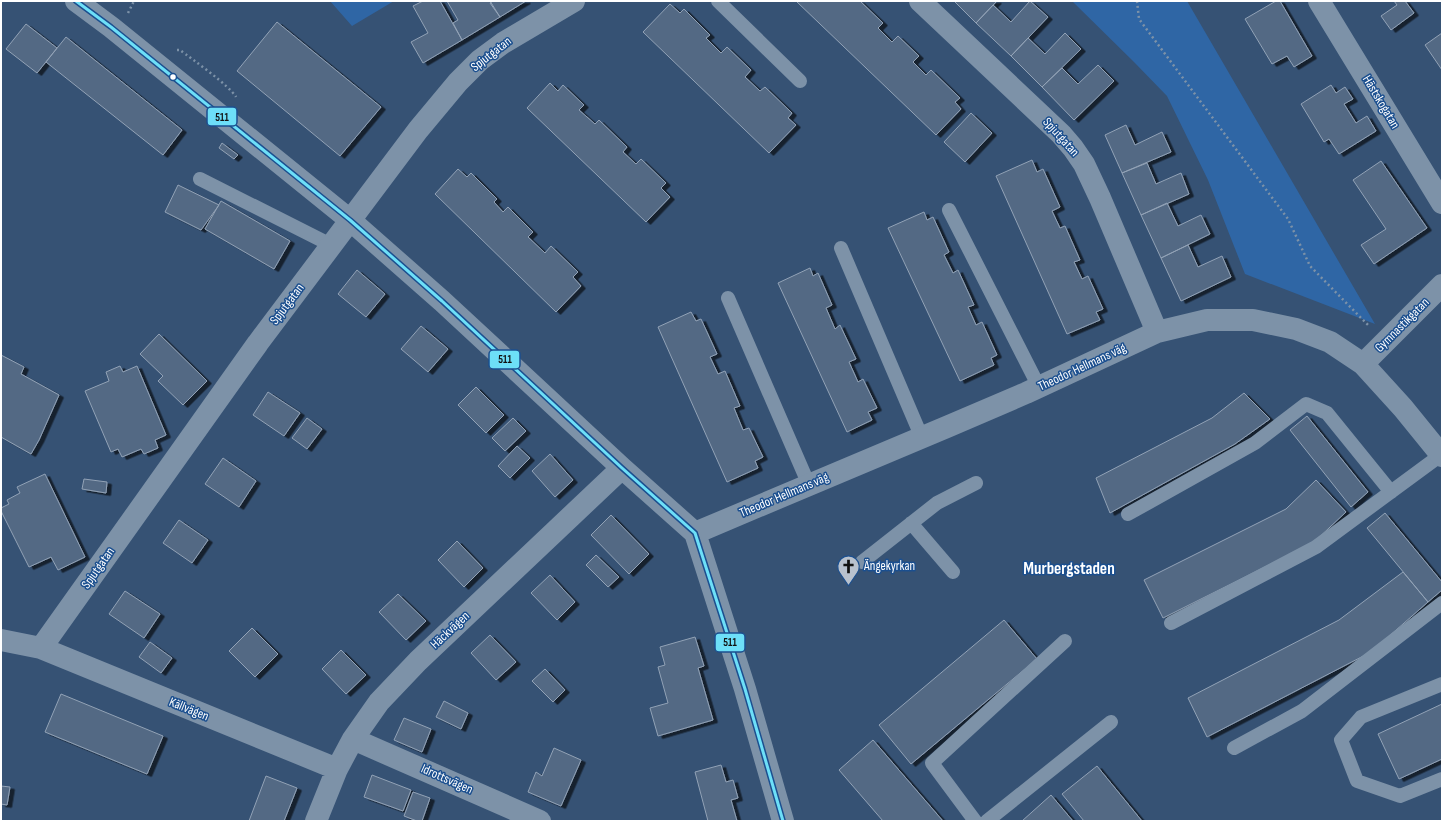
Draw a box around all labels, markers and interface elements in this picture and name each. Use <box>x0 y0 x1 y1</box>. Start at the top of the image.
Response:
street label: Spjutgatan <box>467 33 515 75</box>
unlabelled marker <box>168 72 178 82</box>
street label: Hästskogatan <box>1359 72 1403 132</box>
line badge: 511 <box>207 107 237 126</box>
text: 511 <box>215 111 229 124</box>
street label: Spjutgatan <box>1039 114 1083 160</box>
street label: Spjutgatan <box>266 280 308 328</box>
street label: Gymnastikgatan <box>1371 294 1433 356</box>
street label: Theodor Hellmans väg <box>1035 340 1129 394</box>
line badge: 511 <box>489 350 520 369</box>
text: 511 <box>498 353 512 366</box>
street label: Theodor Hellmans väg <box>737 469 831 521</box>
street label: Spjutgatan <box>78 544 118 592</box>
church icon: Ängekyrkan <box>836 553 862 586</box>
place label: Ängekyrkan <box>863 558 915 574</box>
district label: Murbergstaden <box>1023 559 1115 579</box>
street label: Häckvägen <box>427 608 473 652</box>
line badge: 511 <box>715 633 745 652</box>
text: 511 <box>723 636 737 649</box>
street label: Källvägen <box>167 694 211 724</box>
street label: Idrottsvägen <box>419 760 475 798</box>

